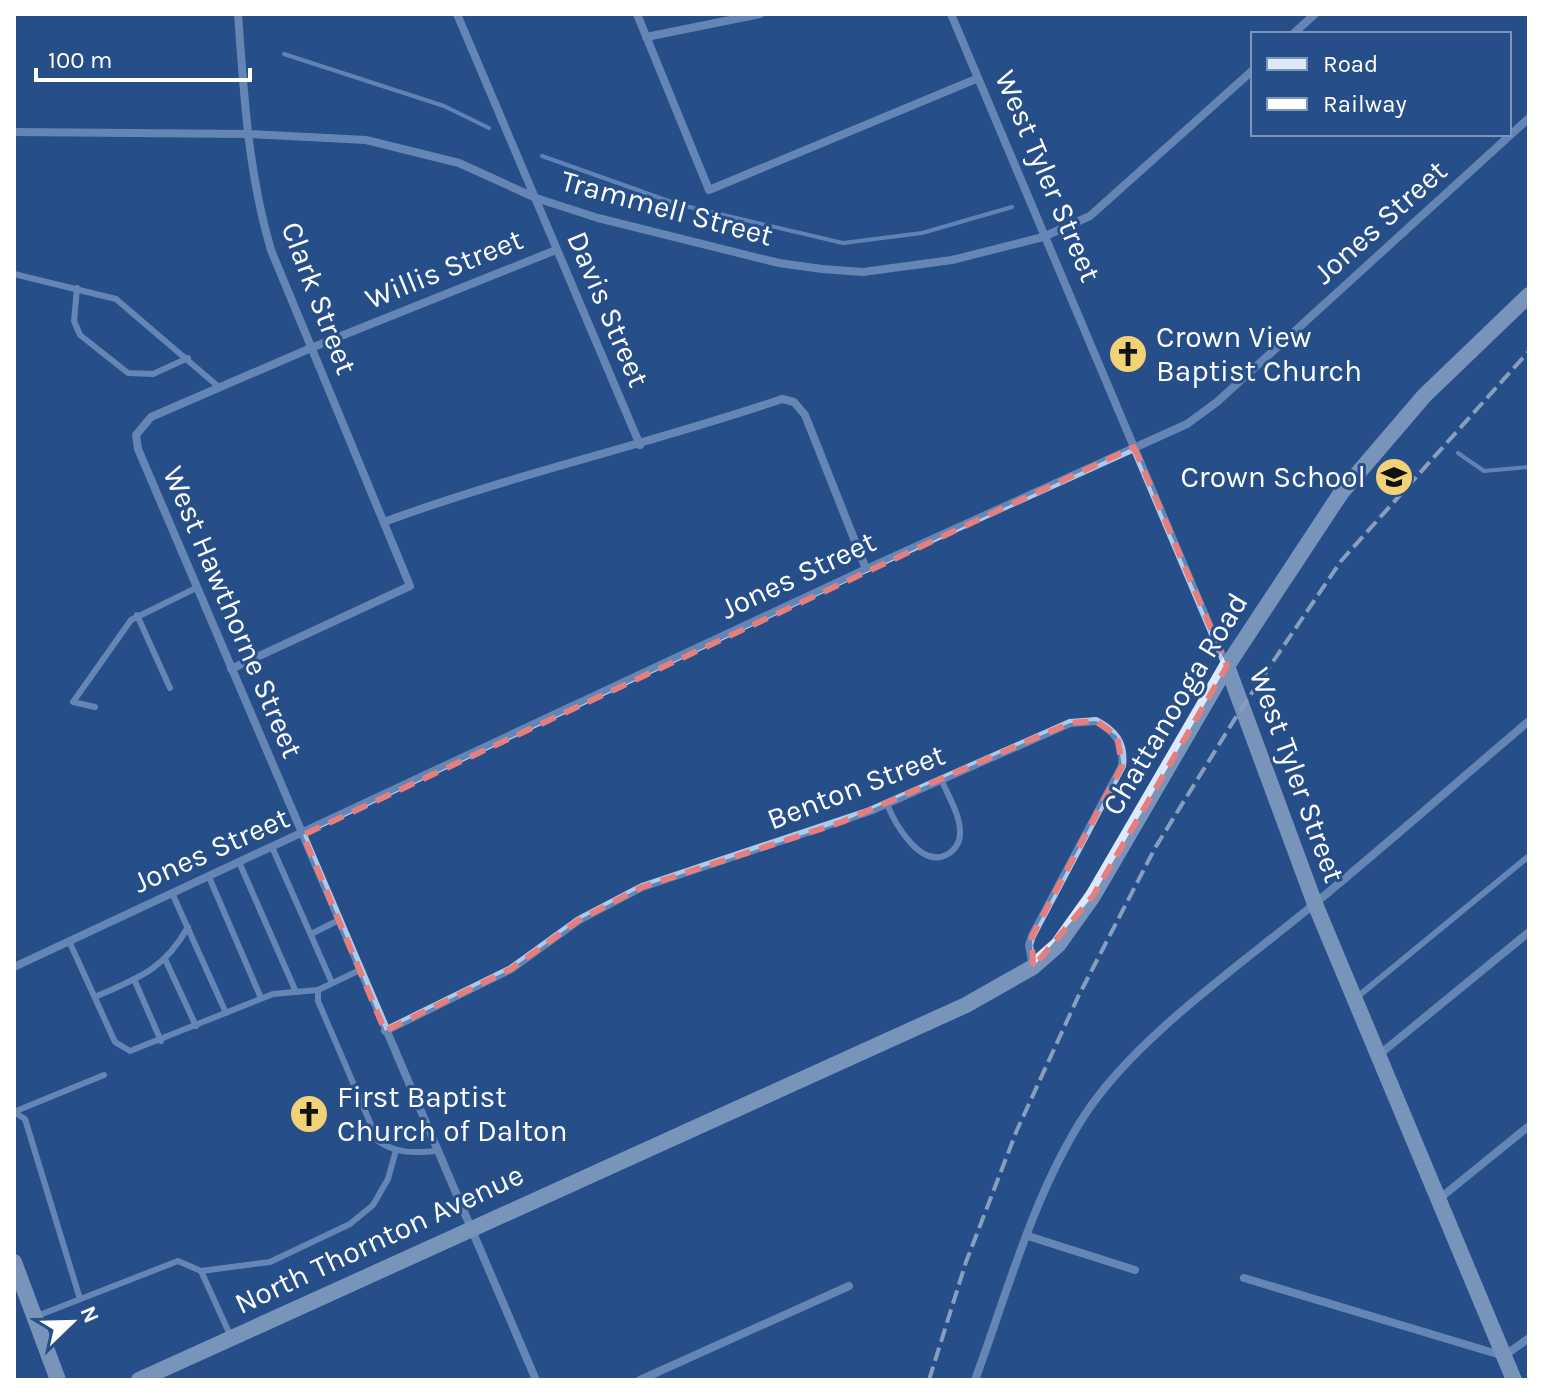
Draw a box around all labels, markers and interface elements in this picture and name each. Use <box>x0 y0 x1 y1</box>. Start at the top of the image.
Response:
scale bar <box>36 32 250 82</box>
legend <box>1251 32 1511 136</box>
text: 100 m <box>48 46 113 74</box>
text: Road <box>1323 50 1378 78</box>
street label: West Tyler Street <box>987 65 1109 287</box>
text: Railway <box>1323 90 1407 118</box>
street label: Jones Street <box>1306 153 1454 291</box>
street label: Trammell Street <box>557 162 777 254</box>
street label: Clark Street <box>273 217 365 379</box>
street label: Willis Street <box>360 221 528 317</box>
street label: Davis Street <box>559 226 657 392</box>
place label: Crown View Baptist Church <box>1156 319 1362 389</box>
church icon: Crown View Baptist Church <box>1107 333 1149 375</box>
school or university icon: Crown School <box>1373 456 1415 498</box>
place label: Crown School <box>1180 459 1366 495</box>
street label: West Hawthorne Street <box>155 461 311 763</box>
street label: Jones Street <box>715 523 881 627</box>
street label: Chattanooga Road <box>1095 586 1255 822</box>
street label: West Tyler Street <box>1241 663 1353 887</box>
street label: Benton Street <box>762 737 950 837</box>
street label: Jones Street <box>127 800 295 900</box>
place label: First Baptist Church of Dalton <box>337 1079 568 1149</box>
church icon: First Baptist Church of Dalton <box>288 1093 330 1135</box>
street label: North Thornton Avenue <box>229 1156 529 1322</box>
north arrow <box>32 1282 112 1362</box>
text: N <box>74 1302 105 1327</box>

